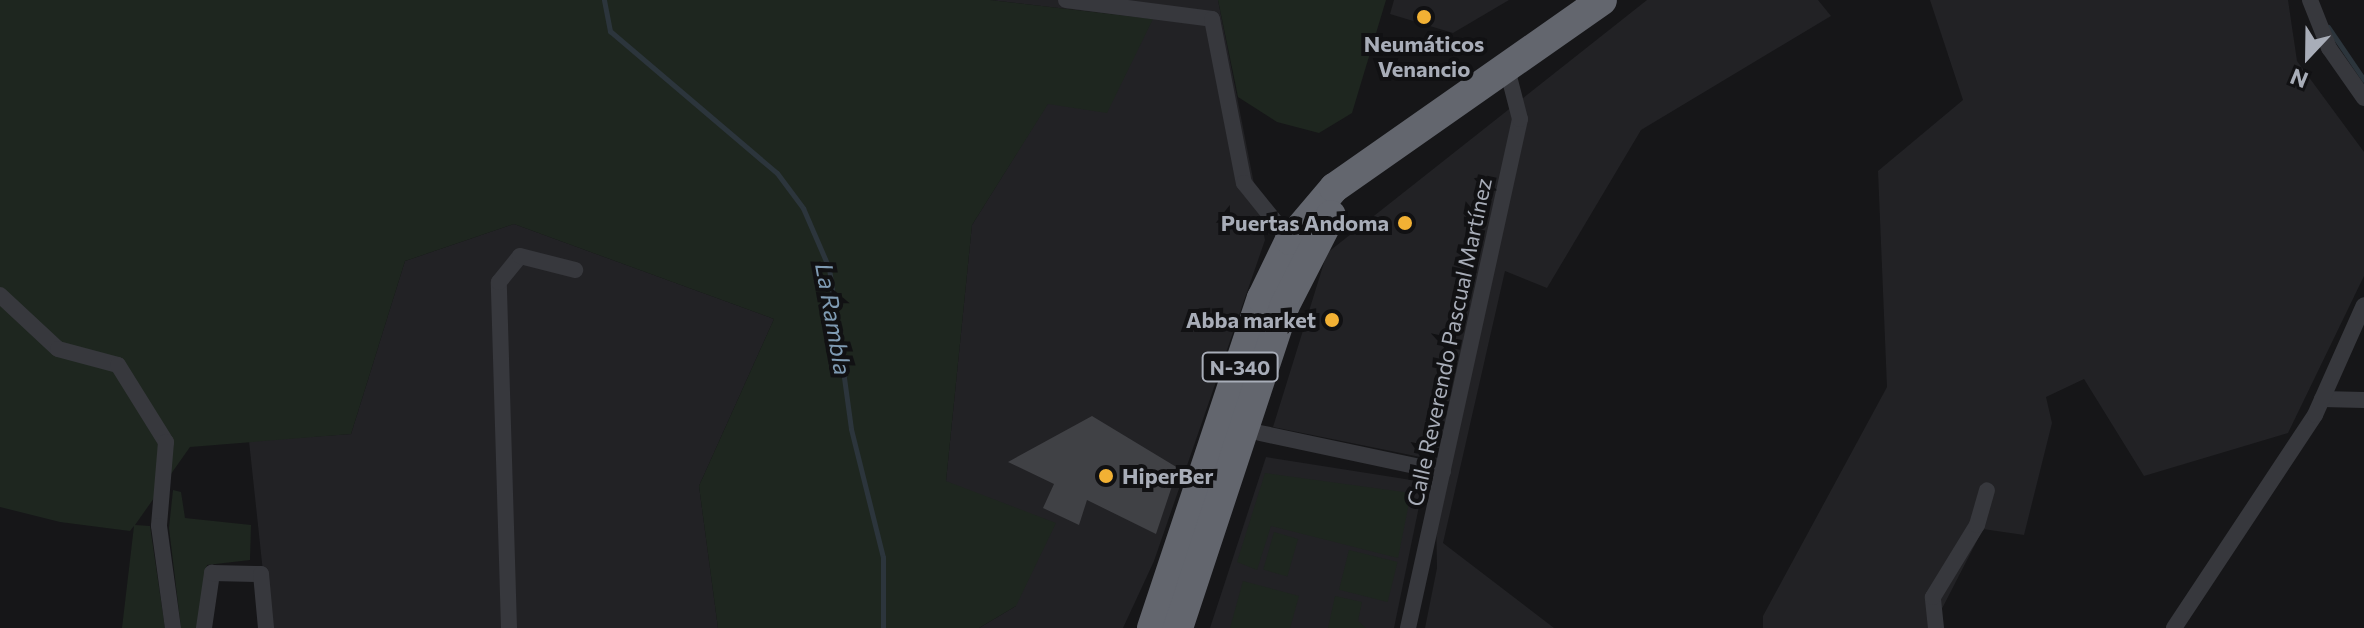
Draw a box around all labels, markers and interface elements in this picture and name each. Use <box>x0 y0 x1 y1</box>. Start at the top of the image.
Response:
marker: Neumáticos Venancio <box>1415 8 1433 26</box>
north arrow <box>2268 16 2348 96</box>
place label: Neumáticos Venancio <box>1364 30 1484 82</box>
text: N <box>2286 63 2312 94</box>
street label: Calle Reverendo Pascual Martínez <box>1401 175 1497 509</box>
place label: Puertas Andoma <box>1221 210 1389 236</box>
marker: Puertas Andoma <box>1396 214 1414 232</box>
water label: La Rambla <box>810 261 858 377</box>
place label: Abba market <box>1186 307 1316 333</box>
marker: Abba market <box>1323 311 1341 329</box>
road number: N-340 <box>1200 351 1280 383</box>
place label: HiperBer <box>1122 463 1214 489</box>
marker: HiperBer <box>1097 467 1115 485</box>

